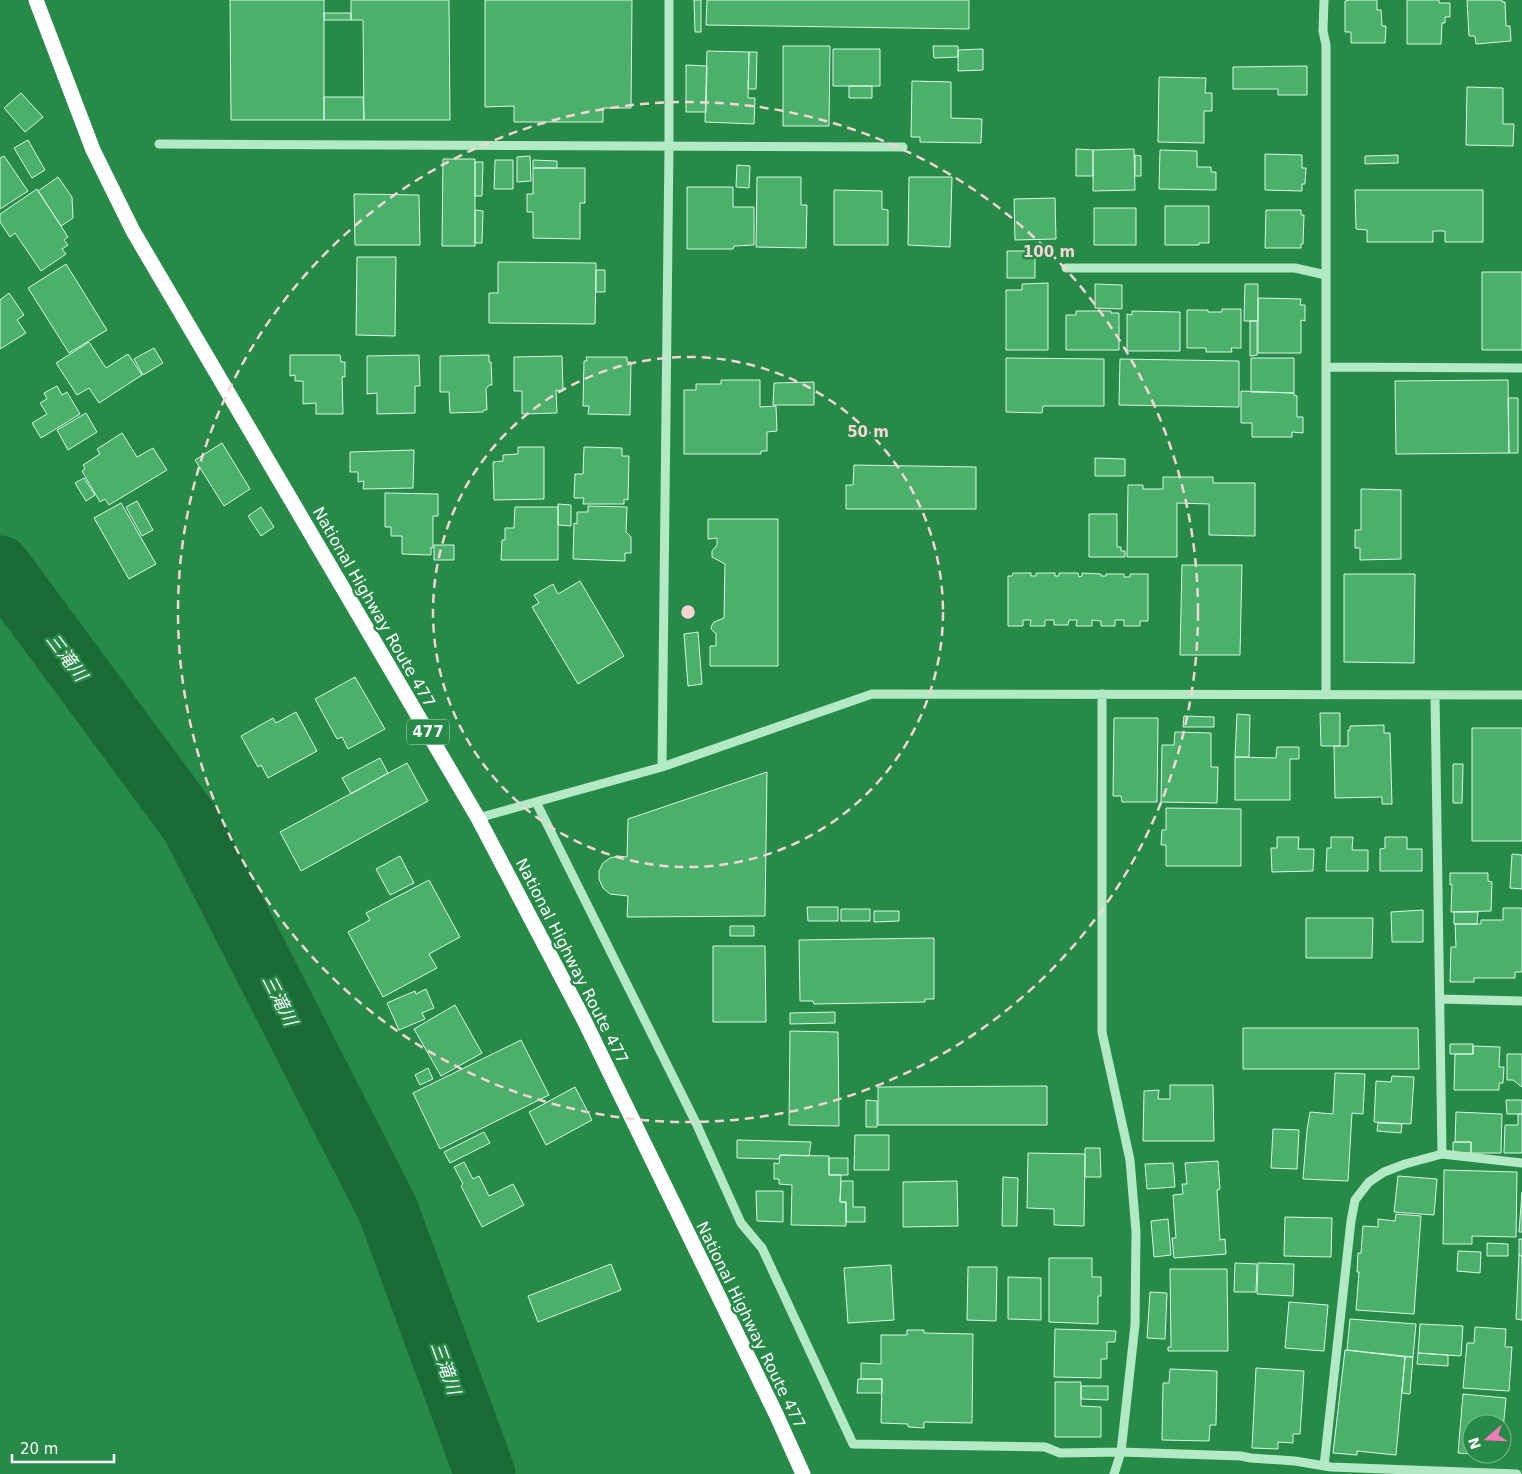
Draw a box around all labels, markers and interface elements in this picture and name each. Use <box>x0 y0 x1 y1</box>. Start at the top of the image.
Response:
text: 100 m <box>1023 243 1075 261</box>
text: 50 m <box>847 423 889 441</box>
street label: National Highway Route 477 <box>309 504 439 710</box>
centre of rings <box>679 603 697 621</box>
water label: 三滝川 <box>42 629 93 686</box>
road number: 477 <box>407 720 449 744</box>
street label: National Highway Route 477 <box>512 855 632 1067</box>
water label: 三滝川 <box>258 971 303 1031</box>
street label: National Highway Route 477 <box>692 1218 810 1432</box>
water label: 三滝川 <box>427 1339 466 1399</box>
north arrow <box>1462 1414 1512 1464</box>
scale bar <box>12 1432 115 1464</box>
text: N <box>1465 1435 1484 1451</box>
text: 20 m <box>20 1440 58 1458</box>

